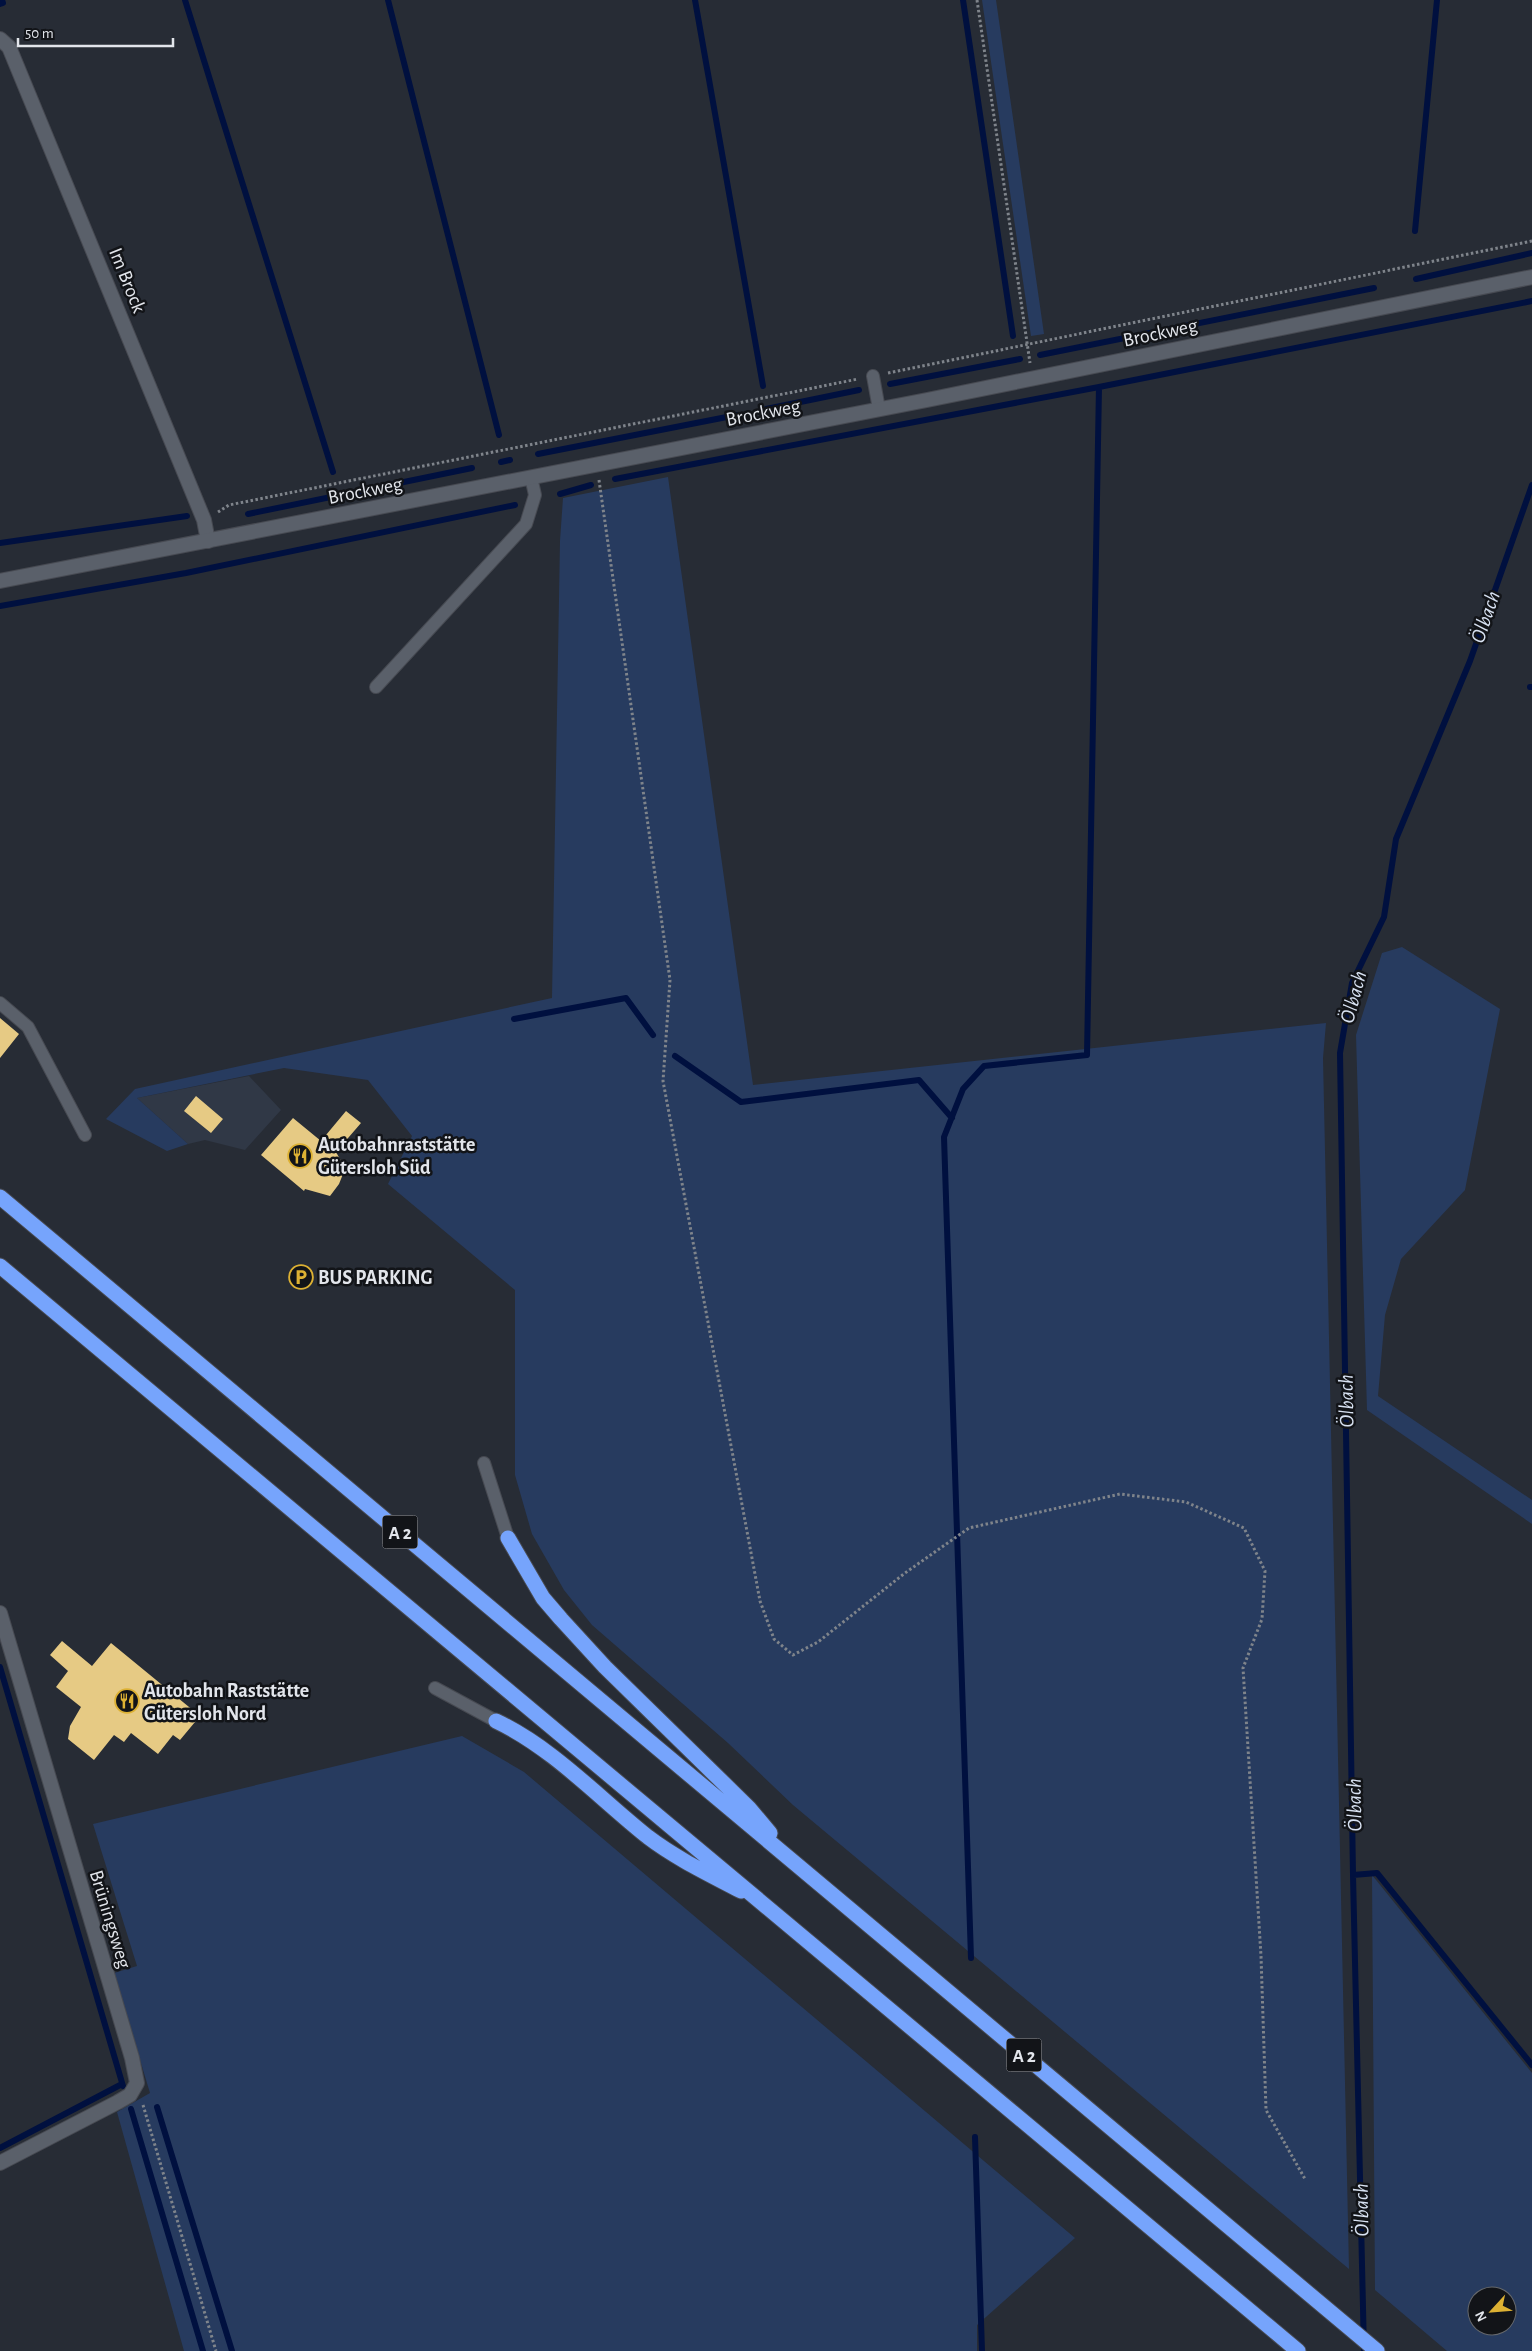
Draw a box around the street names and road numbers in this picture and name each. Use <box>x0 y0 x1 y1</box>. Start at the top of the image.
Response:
street label: Im Brock <box>105 245 149 316</box>
street label: Brockweg <box>1121 315 1199 351</box>
street label: Brockweg <box>724 396 802 430</box>
street label: Brockweg <box>326 474 404 508</box>
road number: A 2 <box>382 1515 418 1548</box>
street label: Brüningsweg <box>86 1868 135 1971</box>
road number: A 2 <box>1006 2038 1042 2072</box>

